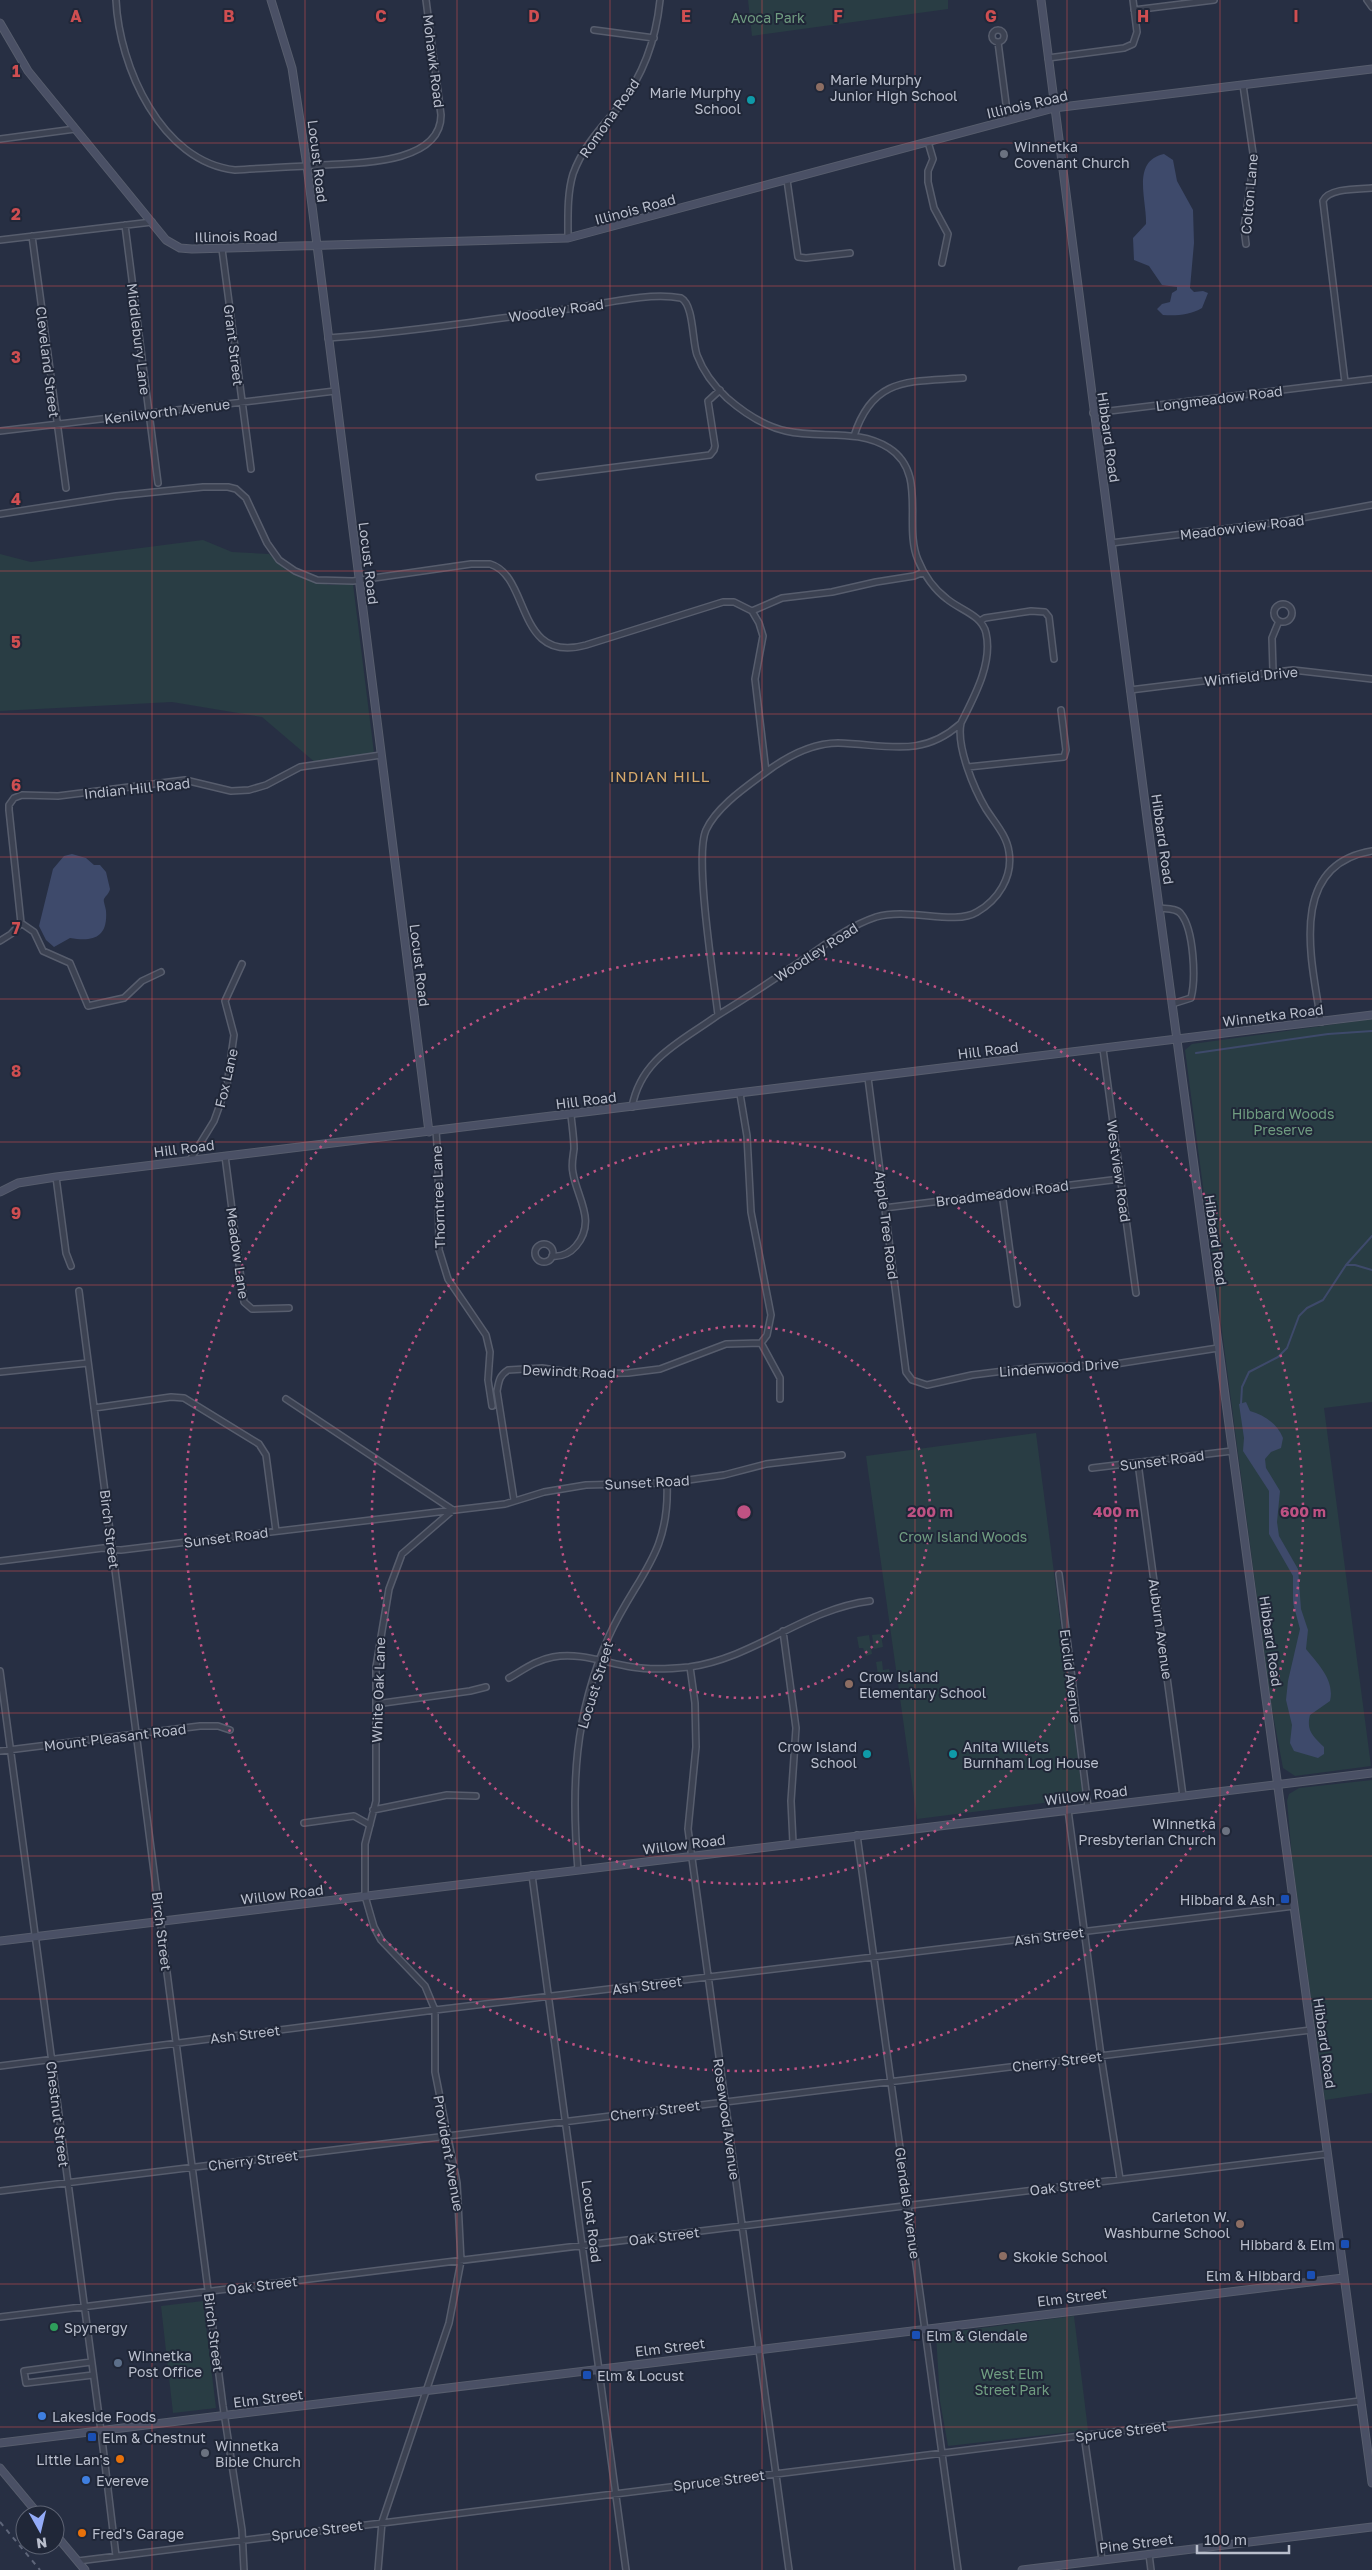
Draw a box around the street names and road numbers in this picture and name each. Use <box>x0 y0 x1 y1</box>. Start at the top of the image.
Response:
street label: Mohawk Road <box>420 13 448 109</box>
street label: Romona Road <box>575 75 643 161</box>
street label: Illinois Road <box>985 86 1069 122</box>
street label: Locust Road <box>304 119 332 203</box>
street label: Colton Lane <box>1237 153 1261 235</box>
street label: Illinois Road <box>593 190 677 228</box>
street label: Illinois Road <box>194 227 278 245</box>
street label: Middlebury Lane <box>124 282 154 396</box>
street label: Woodley Road <box>507 295 605 325</box>
street label: Grant Street <box>221 303 247 387</box>
street label: Cleveland Street <box>33 305 63 419</box>
street label: Longmeadow Road <box>1154 382 1284 414</box>
street label: Hibbard Road <box>1094 391 1124 483</box>
street label: Kenilworth Avenue <box>103 395 231 427</box>
street label: Meadowview Road <box>1179 511 1305 543</box>
street label: Locust Road <box>355 521 383 605</box>
street label: Winfield Drive <box>1203 663 1299 689</box>
street label: Indian Hill Road <box>83 774 191 802</box>
street label: Hibbard Road <box>1148 793 1178 885</box>
street label: Woodley Road <box>771 919 861 985</box>
street label: Locust Road <box>406 923 434 1007</box>
street label: Winnetka Road <box>1222 1000 1324 1030</box>
street label: Hill Road <box>957 1038 1019 1062</box>
street label: Fox Lane <box>211 1047 241 1109</box>
street label: Hill Road <box>555 1088 617 1112</box>
street label: Westview Road <box>1103 1119 1135 1223</box>
street label: Hill Road <box>153 1136 215 1160</box>
street label: Thorntree Lane <box>428 1145 448 1249</box>
street label: Apple Tree Road <box>872 1170 902 1280</box>
street label: Broadmeadow Road <box>934 1176 1070 1210</box>
street label: Hibbard Road <box>1201 1194 1231 1286</box>
street label: Meadow Lane <box>223 1206 253 1300</box>
street label: Lindenwood Drive <box>998 1354 1120 1380</box>
street label: Dewindt Road <box>522 1361 616 1381</box>
street label: Sunset Road <box>1119 1446 1205 1474</box>
street label: Sunset Road <box>604 1471 690 1493</box>
street label: Birch Street <box>97 1488 123 1570</box>
street label: Sunset Road <box>183 1523 269 1551</box>
street label: Auburn Avenue <box>1146 1577 1176 1681</box>
street label: Hibbard Road <box>1256 1595 1286 1687</box>
street label: Euclid Avenue <box>1057 1628 1085 1724</box>
street label: White Oak Lane <box>368 1637 388 1743</box>
street label: Locust Street <box>574 1639 616 1731</box>
street label: Mount Pleasant Road <box>43 1720 187 1754</box>
street label: Willow Road <box>1044 1781 1128 1809</box>
street label: Willow Road <box>642 1830 726 1858</box>
street label: Willow Road <box>240 1880 324 1908</box>
street label: Birch Street <box>149 1890 175 1972</box>
street label: Ash Street <box>1013 1923 1085 1949</box>
street label: Ash Street <box>611 1972 683 1998</box>
street label: Hibbard Road <box>1310 1997 1340 2089</box>
street label: Ash Street <box>209 2021 281 2047</box>
street label: Cherry Street <box>1011 2047 1103 2075</box>
street label: Rosewood Avenue <box>710 2057 744 2181</box>
street label: Chestnut Street <box>43 2060 73 2168</box>
street label: Provident Avenue <box>430 2093 468 2213</box>
street label: Cherry Street <box>609 2096 701 2124</box>
street label: Cherry Street <box>207 2146 299 2174</box>
street label: Glendale Avenue <box>892 2146 924 2260</box>
street label: Oak Street <box>1029 2173 1101 2199</box>
street label: Locust Road <box>578 2179 606 2263</box>
street label: Oak Street <box>628 2223 700 2249</box>
street label: Oak Street <box>226 2272 298 2298</box>
street label: Elm Street <box>1036 2284 1108 2310</box>
street label: Birch Street <box>201 2291 227 2373</box>
street label: Elm Street <box>634 2334 706 2360</box>
street label: Elm Street <box>232 2385 304 2411</box>
street label: Spruce Street <box>1074 2417 1168 2445</box>
street label: Spruce Street <box>672 2466 766 2494</box>
street label: Spruce Street <box>270 2516 364 2544</box>
street label: Pine Street <box>1098 2530 1174 2556</box>

